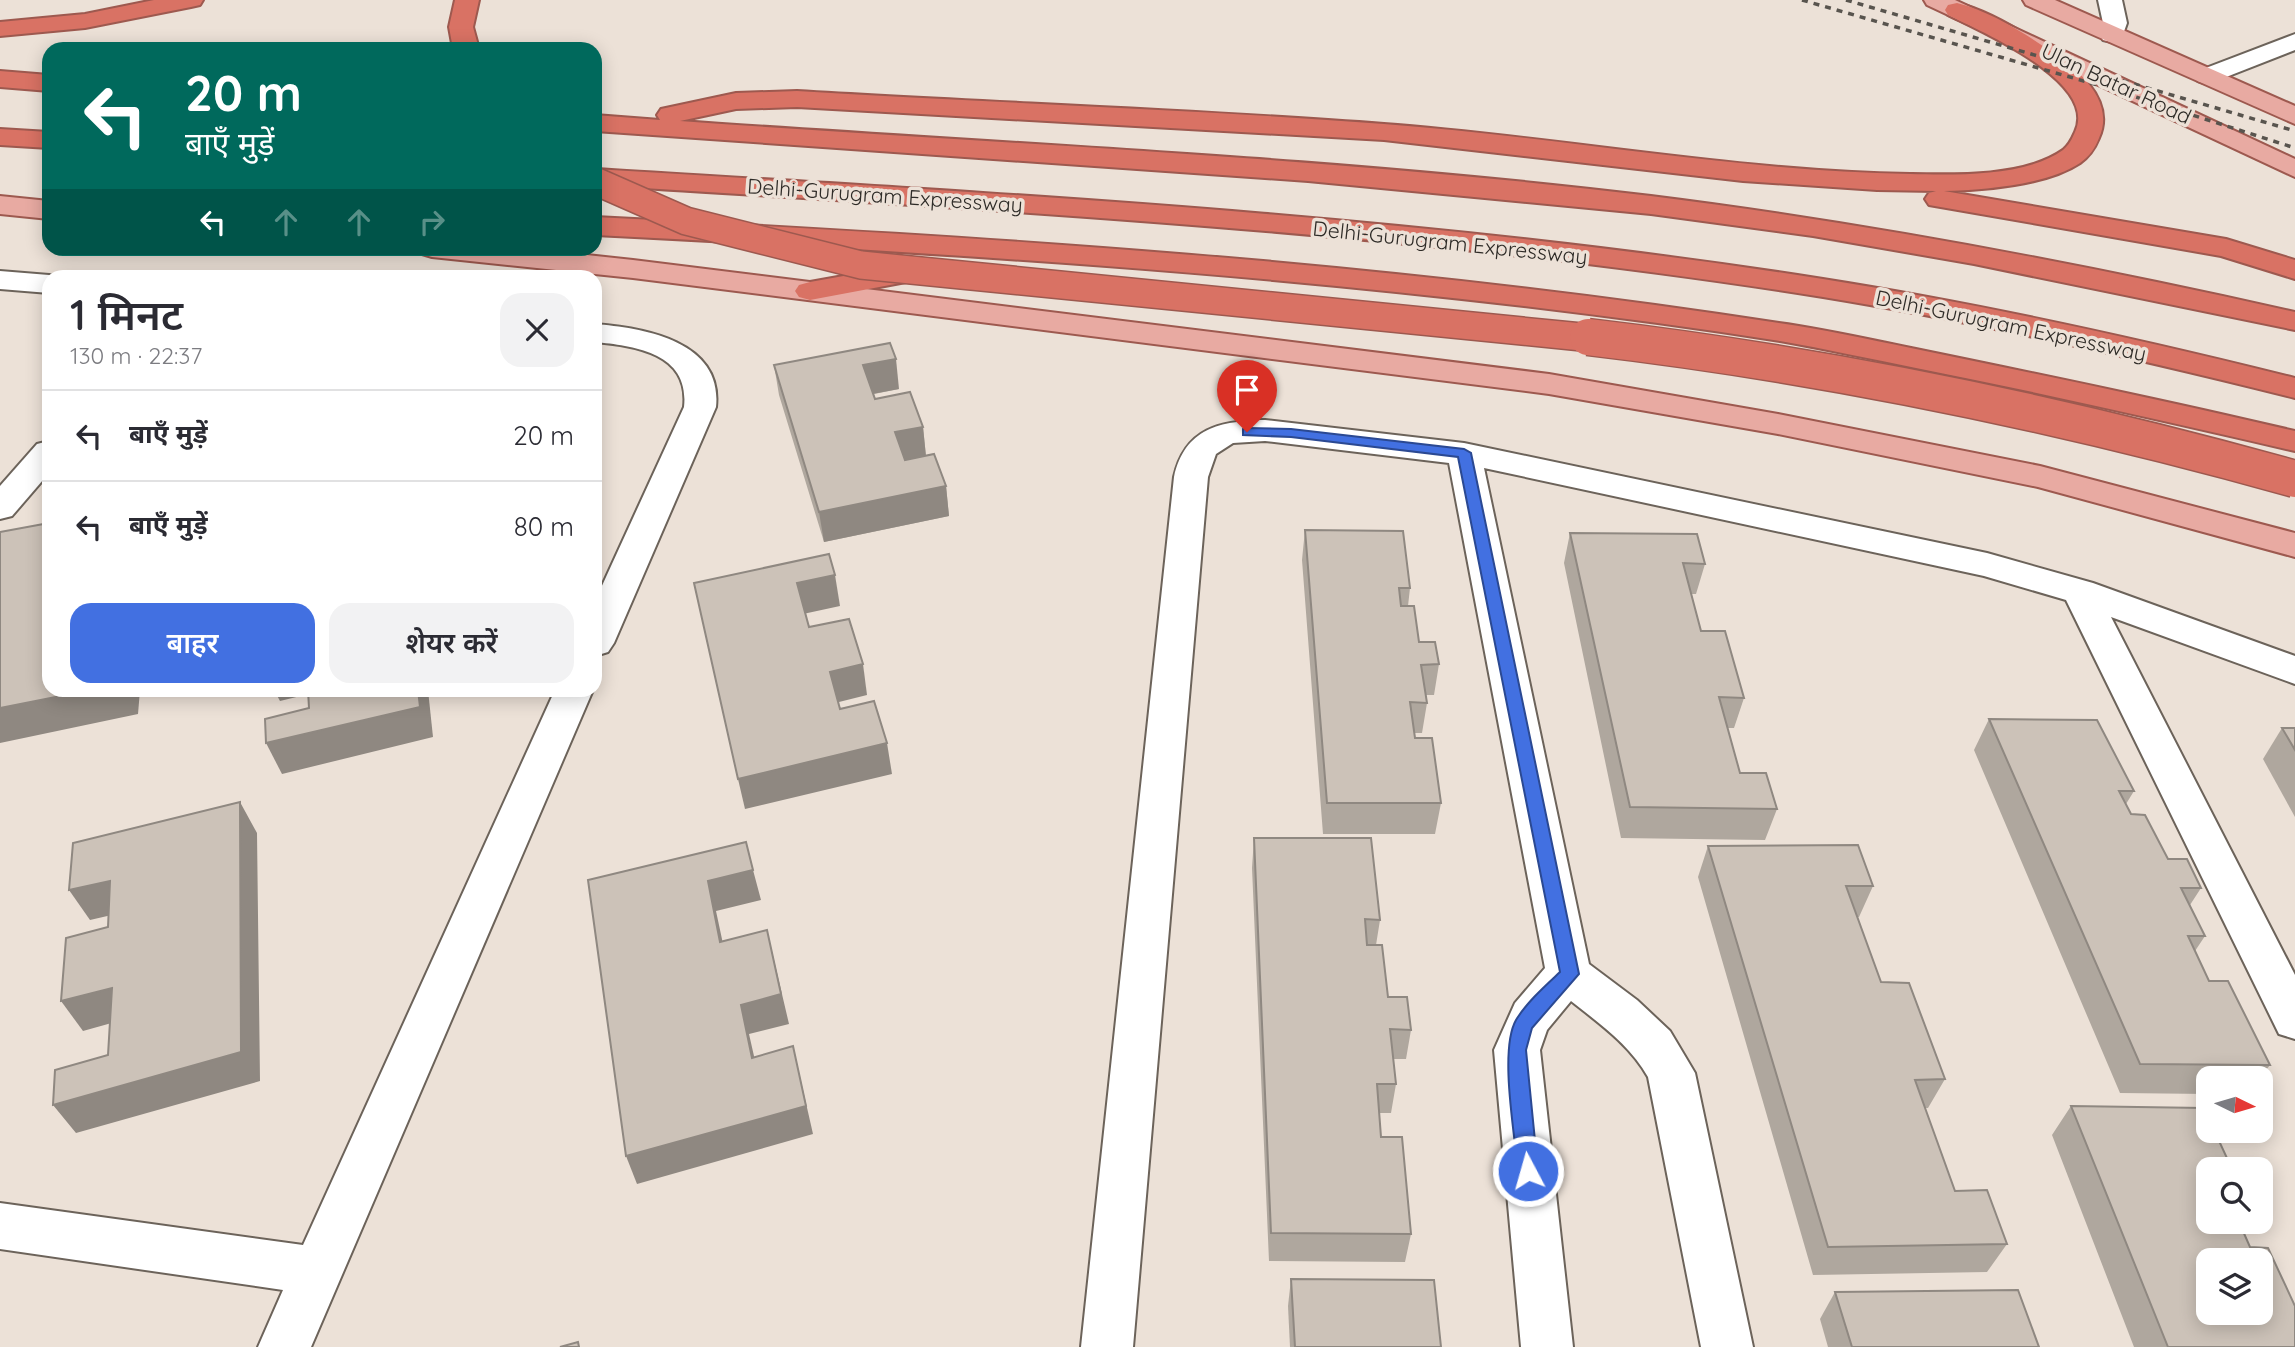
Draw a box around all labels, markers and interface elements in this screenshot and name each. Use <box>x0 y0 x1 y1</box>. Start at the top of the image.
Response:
street label: Ulan Batar Road <box>2037 37 2196 129</box>
text: 20 m <box>185 62 302 123</box>
icon: left <box>70 70 161 161</box>
text: बाएँ मुड़ें <box>185 123 274 163</box>
street label: Delhi-Gurugram Expressway <box>746 172 1024 218</box>
icon: left <box>194 203 232 241</box>
icon: ahead <box>267 203 305 241</box>
icon: ahead <box>340 203 378 241</box>
icon: right <box>413 203 451 241</box>
street label: Delhi-Gurugram Expressway <box>1311 215 1589 269</box>
street label: Delhi-Gurugram Expressway <box>1874 284 2149 366</box>
text: 1 मिनट <box>70 288 183 341</box>
button: close <box>500 293 574 367</box>
text: 130 m · 22:37 <box>70 341 202 370</box>
pin <box>1217 360 1277 432</box>
icon: arrive <box>1228 371 1266 409</box>
icon: left <box>70 417 108 455</box>
text: बाएँ मुड़ें <box>129 417 208 450</box>
text: 20 m <box>513 419 574 452</box>
icon: left <box>70 508 108 546</box>
text: बाएँ मुड़ें <box>129 508 208 541</box>
text: 80 m <box>514 510 574 543</box>
button: बाहर <box>70 603 315 683</box>
button: शेयर करें <box>329 603 574 683</box>
north arrow <box>2196 1066 2273 1143</box>
map controls <box>2196 1066 2273 1325</box>
position arrow <box>1491 1134 1565 1208</box>
button: search <box>2196 1157 2273 1234</box>
button: layers <box>2196 1248 2273 1325</box>

